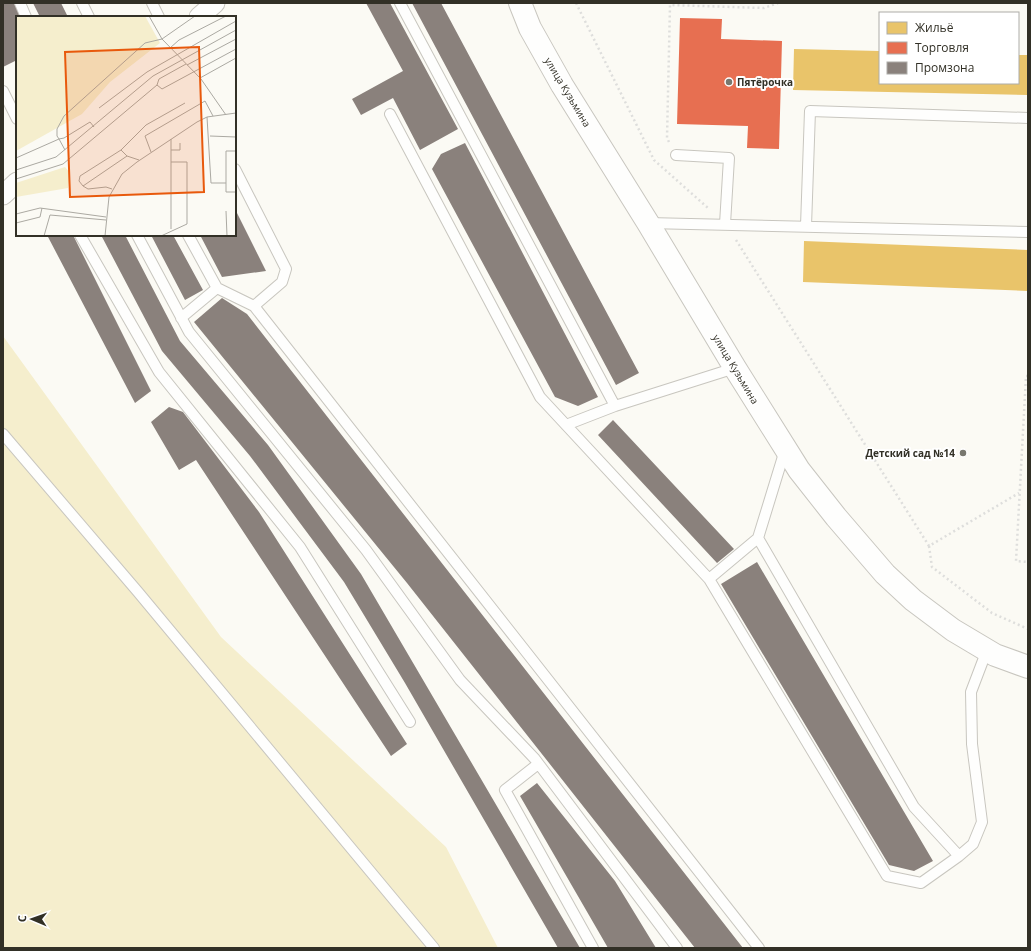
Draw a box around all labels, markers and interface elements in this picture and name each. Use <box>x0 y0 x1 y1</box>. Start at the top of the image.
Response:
legend <box>879 12 1019 84</box>
inset map <box>16 16 236 236</box>
text: Жильё <box>915 19 954 36</box>
text: Торговля <box>915 39 969 56</box>
street label: улица Кузьмина <box>542 55 594 129</box>
text: Промзона <box>915 59 974 76</box>
place label: Пятёрочка <box>737 75 793 89</box>
marker: Пятёрочка <box>724 77 734 87</box>
street label: улица Кузьмина <box>710 332 762 406</box>
place label: Детский сад №14 <box>865 446 955 460</box>
marker: Детский сад №14 <box>958 448 968 458</box>
north arrow <box>12 899 52 939</box>
text: С <box>14 915 29 922</box>

